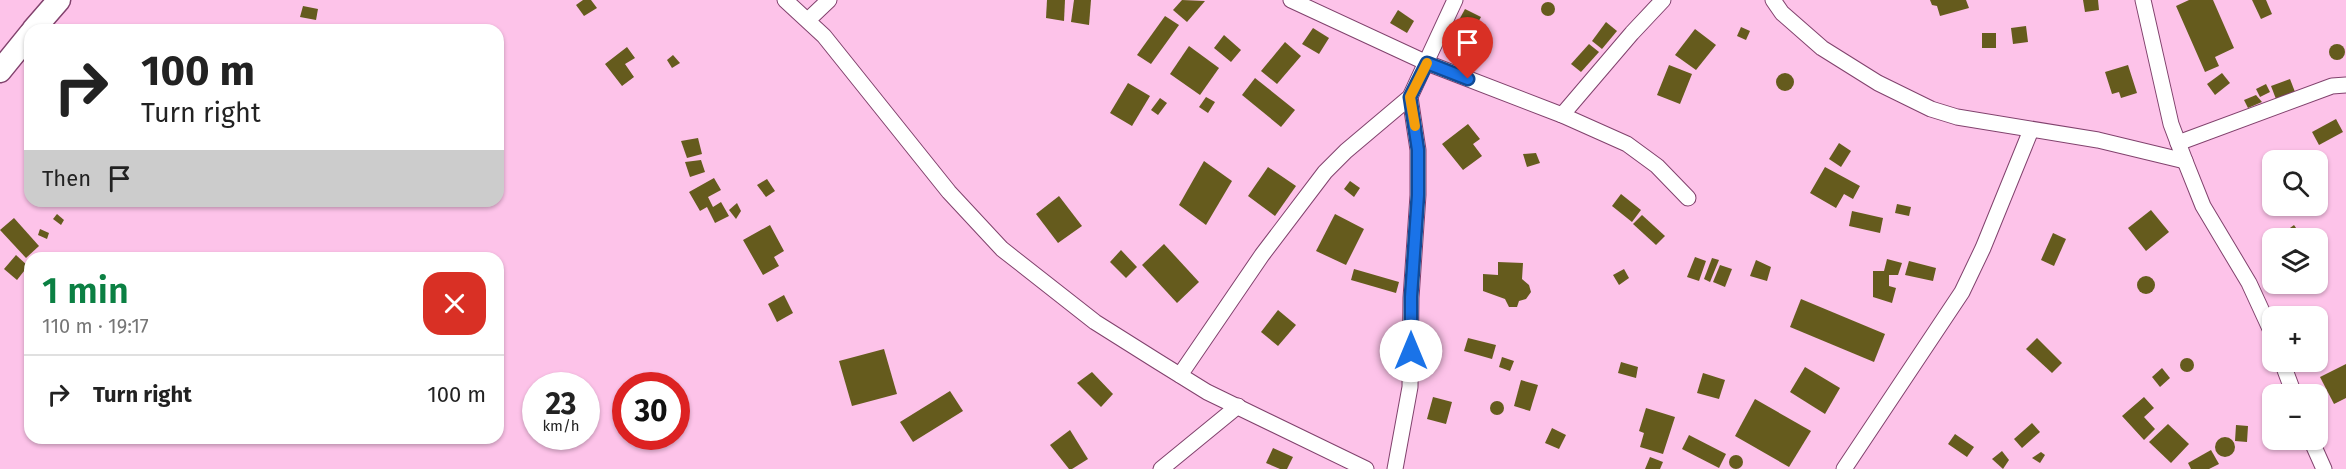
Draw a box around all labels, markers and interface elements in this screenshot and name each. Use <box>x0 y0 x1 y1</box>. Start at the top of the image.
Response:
pin <box>1442 17 1493 79</box>
icon: arrive <box>1451 26 1484 59</box>
text: 100 m <box>141 46 255 96</box>
icon: right <box>42 48 120 126</box>
text: Turn right <box>141 97 261 129</box>
map controls <box>2262 150 2328 450</box>
button: search <box>2262 150 2328 216</box>
icon: arrive <box>103 162 136 195</box>
text: Then <box>42 165 91 192</box>
button: layers <box>2262 228 2328 294</box>
text: 1 min <box>42 269 129 313</box>
button: close <box>423 272 486 335</box>
button: + <box>2262 306 2328 372</box>
text: 110 m · 19:17 <box>42 314 149 338</box>
position arrow <box>1379 319 1443 383</box>
speed limit sign: 30 <box>612 372 690 450</box>
icon: right <box>42 378 75 411</box>
text: Turn right <box>93 381 192 408</box>
text: 100 m <box>427 381 486 408</box>
button: − <box>2262 384 2328 450</box>
text: 23 <box>546 386 576 422</box>
text: km/h <box>542 417 580 435</box>

